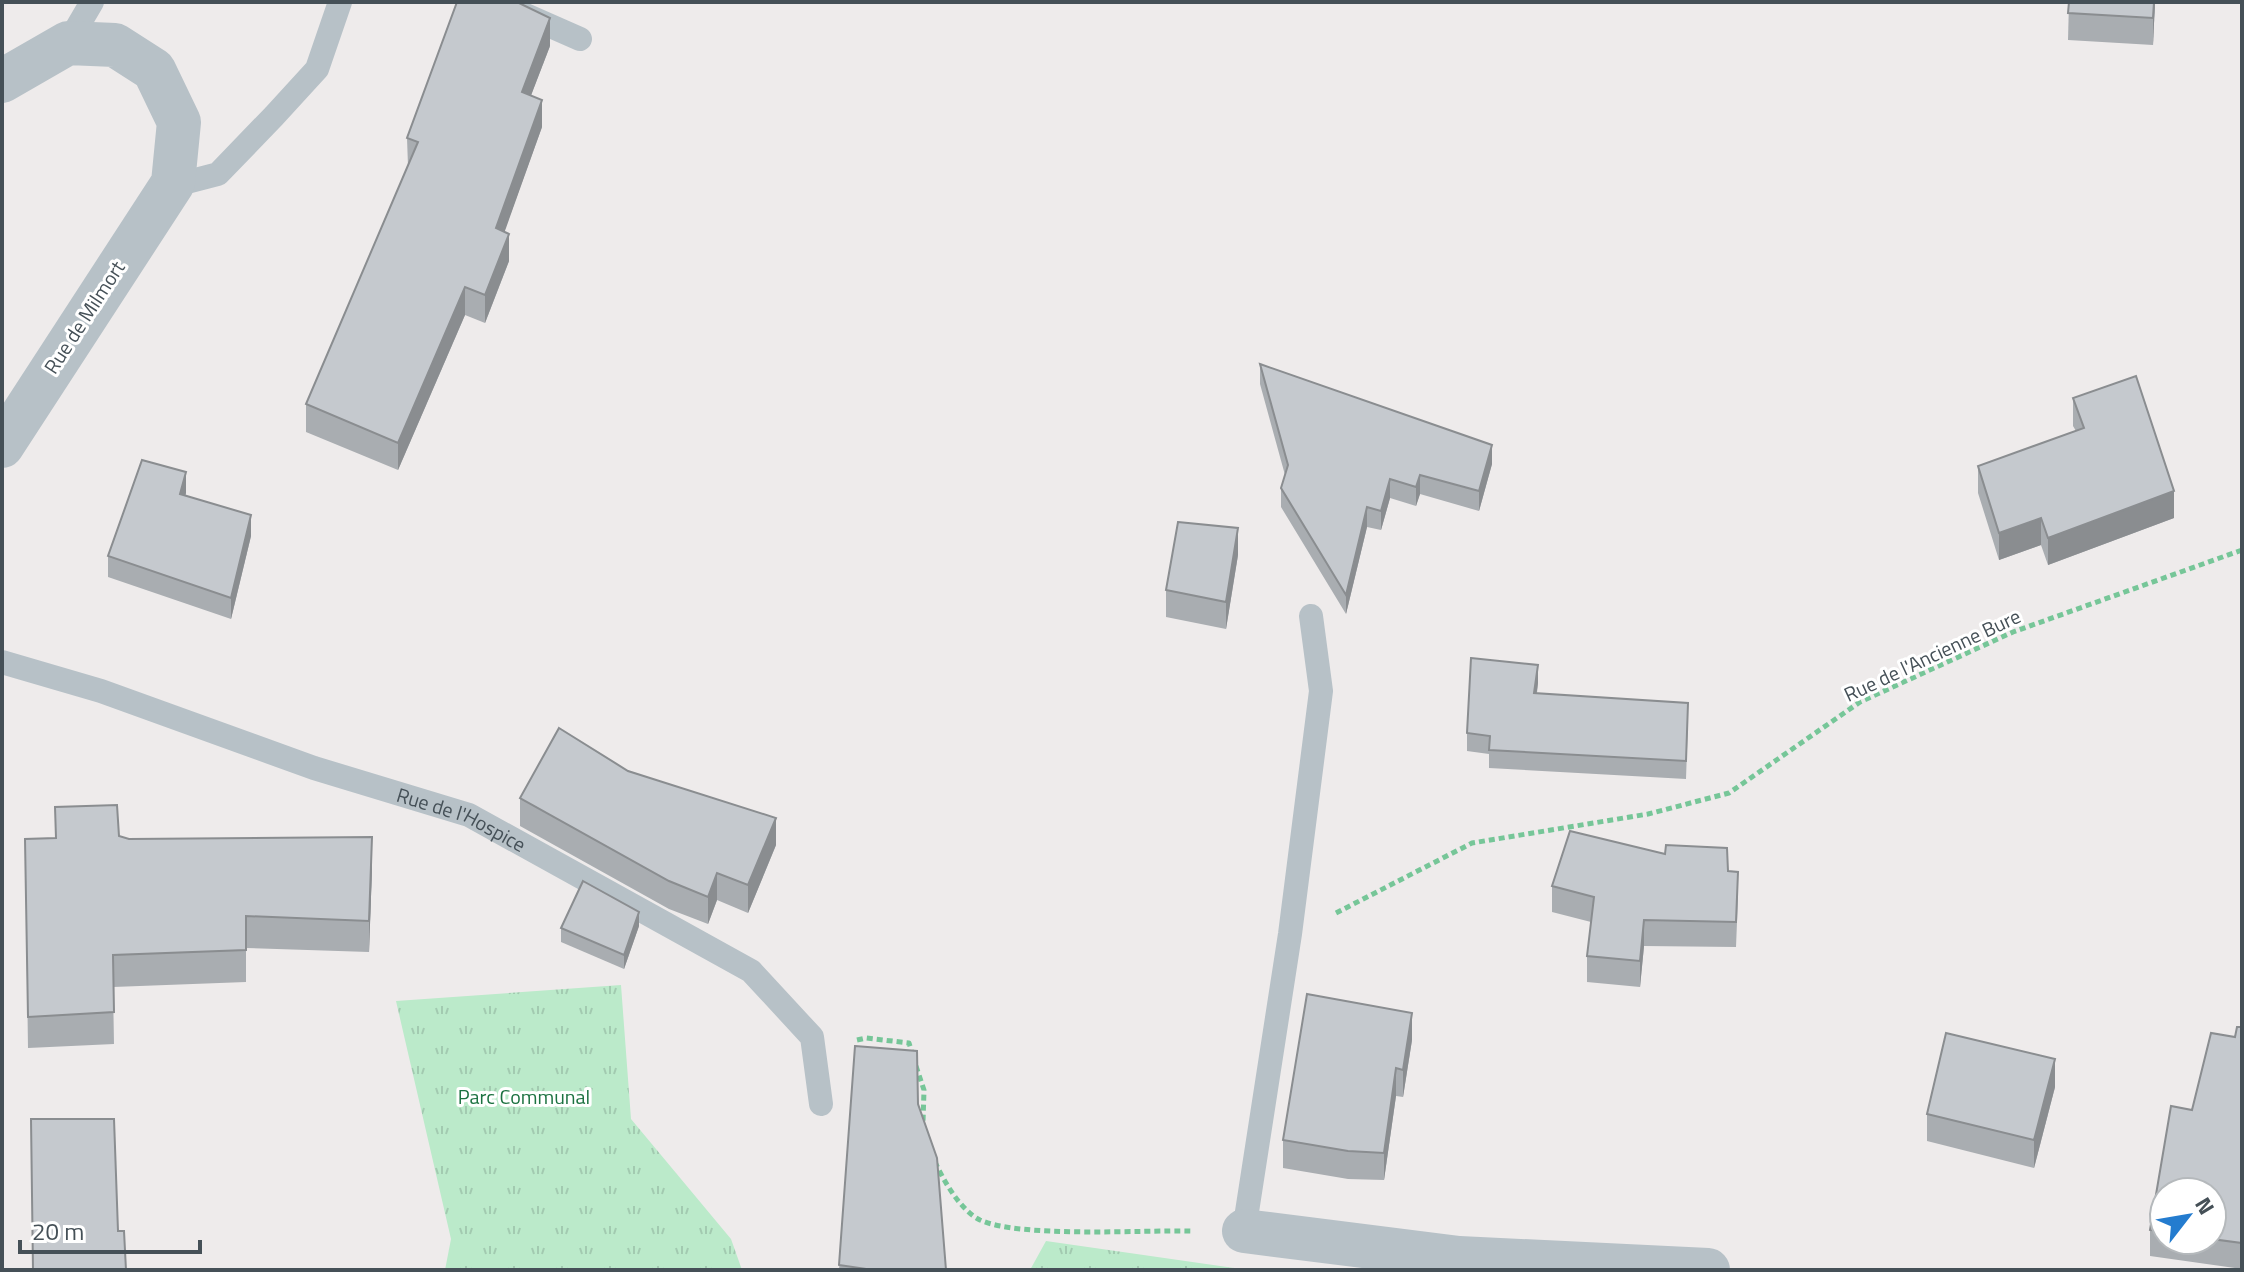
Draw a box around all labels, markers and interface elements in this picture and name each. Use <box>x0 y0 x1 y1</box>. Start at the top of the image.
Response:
street label: Rue de Milmort <box>36 254 132 380</box>
street label: Rue de l'Ancienne Bure <box>1838 600 2026 710</box>
street label: Rue de l'Hospice <box>393 778 532 859</box>
park label: Parc Communal <box>458 1081 590 1112</box>
north arrow <box>2148 1176 2228 1256</box>
text: N <box>2187 1190 2224 1221</box>
scale bar <box>20 1204 200 1254</box>
text: 20 m <box>32 1213 84 1249</box>

